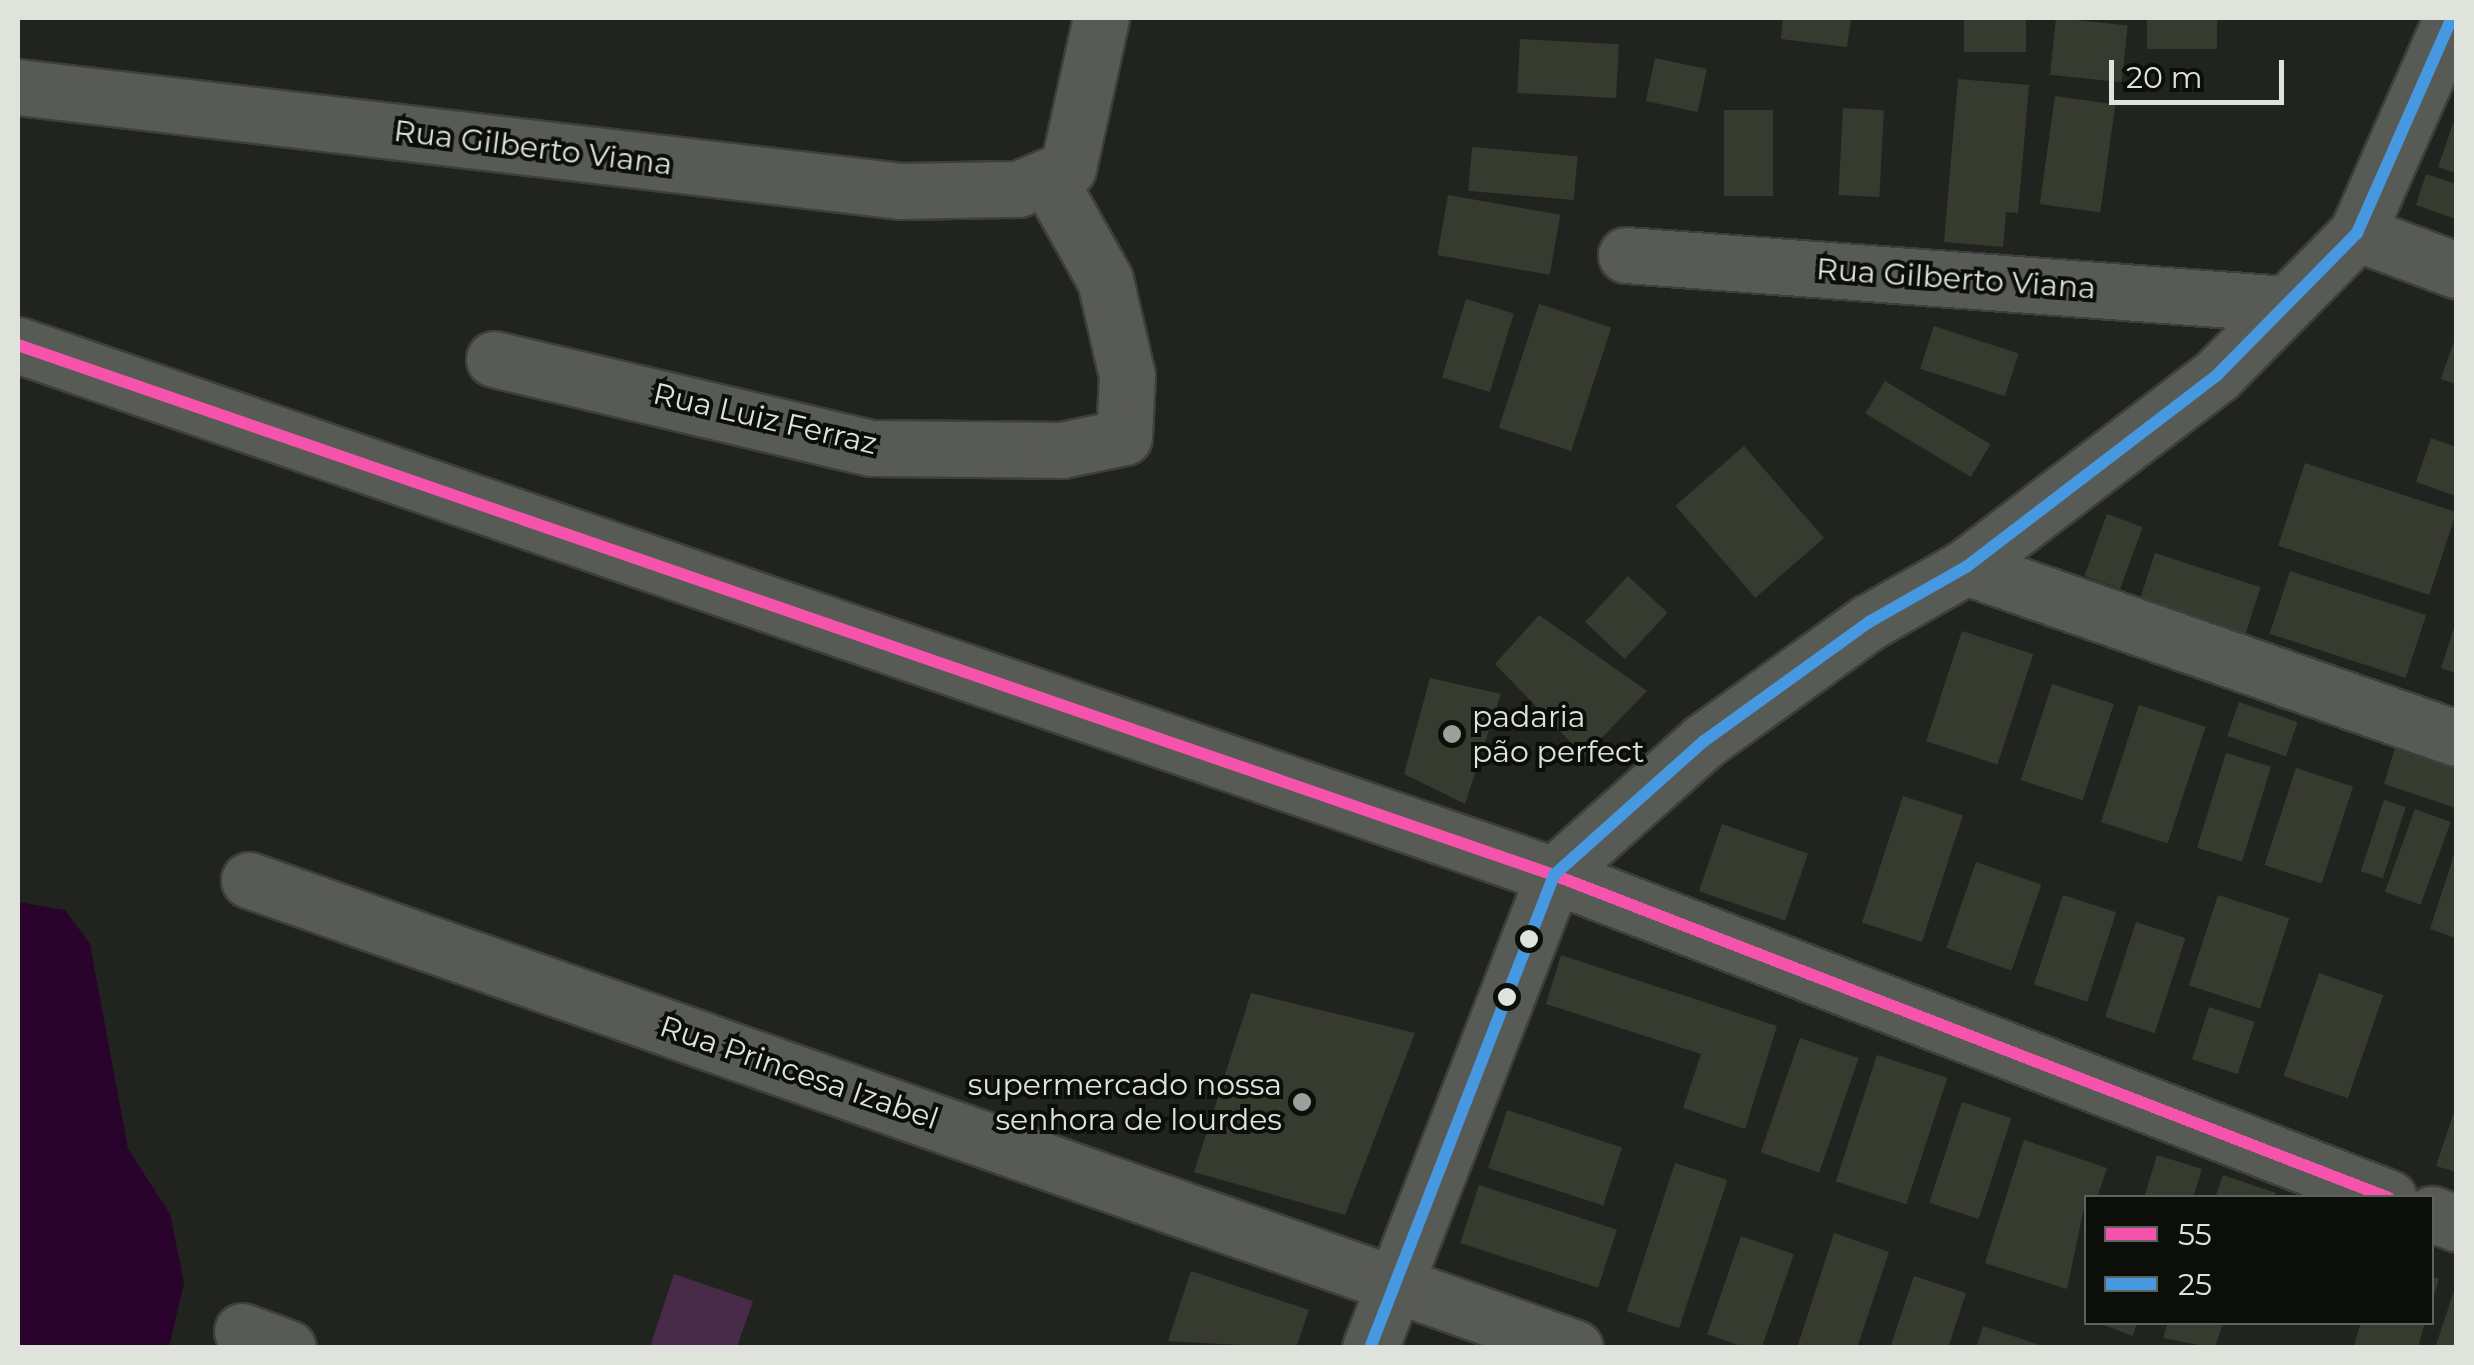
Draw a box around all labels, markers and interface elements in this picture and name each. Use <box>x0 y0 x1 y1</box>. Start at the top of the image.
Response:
scale bar <box>2114 40 2289 102</box>
text: 20 m <box>2126 59 2203 96</box>
street label: Rua Gilberto Viana <box>392 113 674 183</box>
street label: Rua Gilberto Viana <box>1815 251 2097 307</box>
street label: Rua Luiz Ferraz <box>650 376 880 462</box>
place label: padaria pão perfect <box>1472 699 1644 770</box>
marker: padaria pão perfect <box>1441 723 1463 745</box>
unlabelled marker <box>1519 929 1539 949</box>
unlabelled marker <box>1497 987 1517 1007</box>
street label: Rua Princesa Izabel <box>655 1008 943 1138</box>
place label: supermercado nossa senhora de lourdes <box>968 1067 1282 1138</box>
marker: supermercado nossa senhora de lourdes <box>1291 1091 1313 1113</box>
legend <box>2084 1195 2434 1325</box>
text: 55 <box>2178 1216 2212 1253</box>
text: 25 <box>2178 1266 2212 1303</box>

